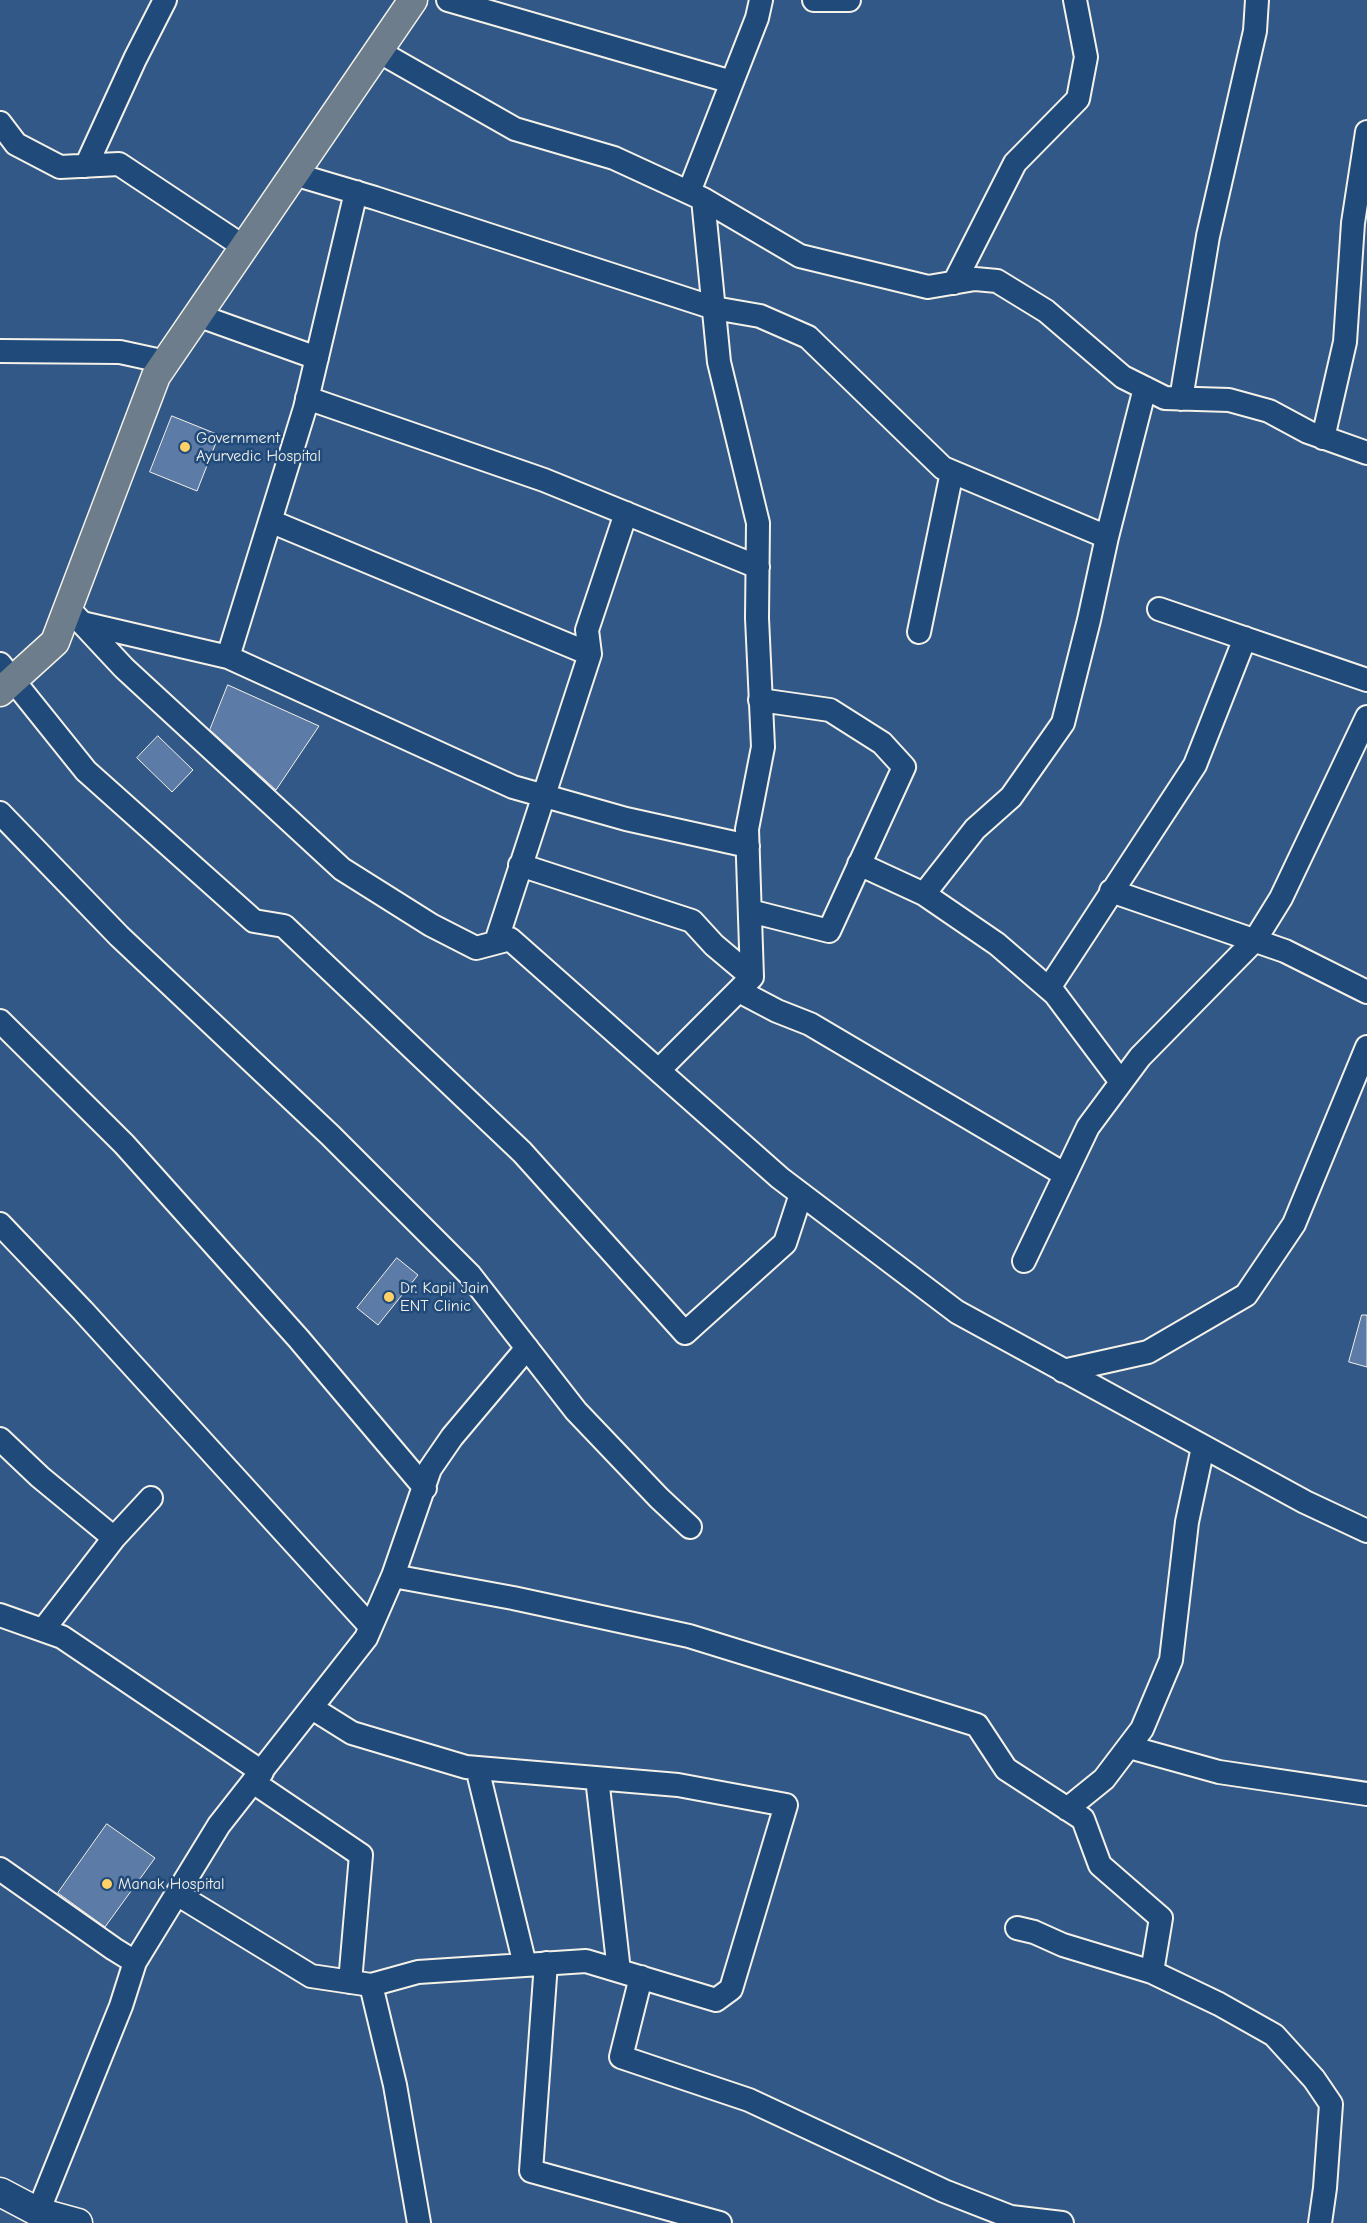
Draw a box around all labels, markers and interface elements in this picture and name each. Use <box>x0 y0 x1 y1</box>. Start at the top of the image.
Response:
place label: Government Ayurvedic Hospital <box>196 428 321 466</box>
marker: Government Ayurvedic Hospital <box>178 440 192 454</box>
place label: Dr. Kapil Jain ENT Clinic <box>400 1278 489 1316</box>
marker: Dr. Kapil Jain ENT Clinic <box>382 1290 396 1304</box>
place label: Manak Hospital <box>118 1874 224 1894</box>
marker: Manak Hospital <box>100 1877 114 1891</box>

